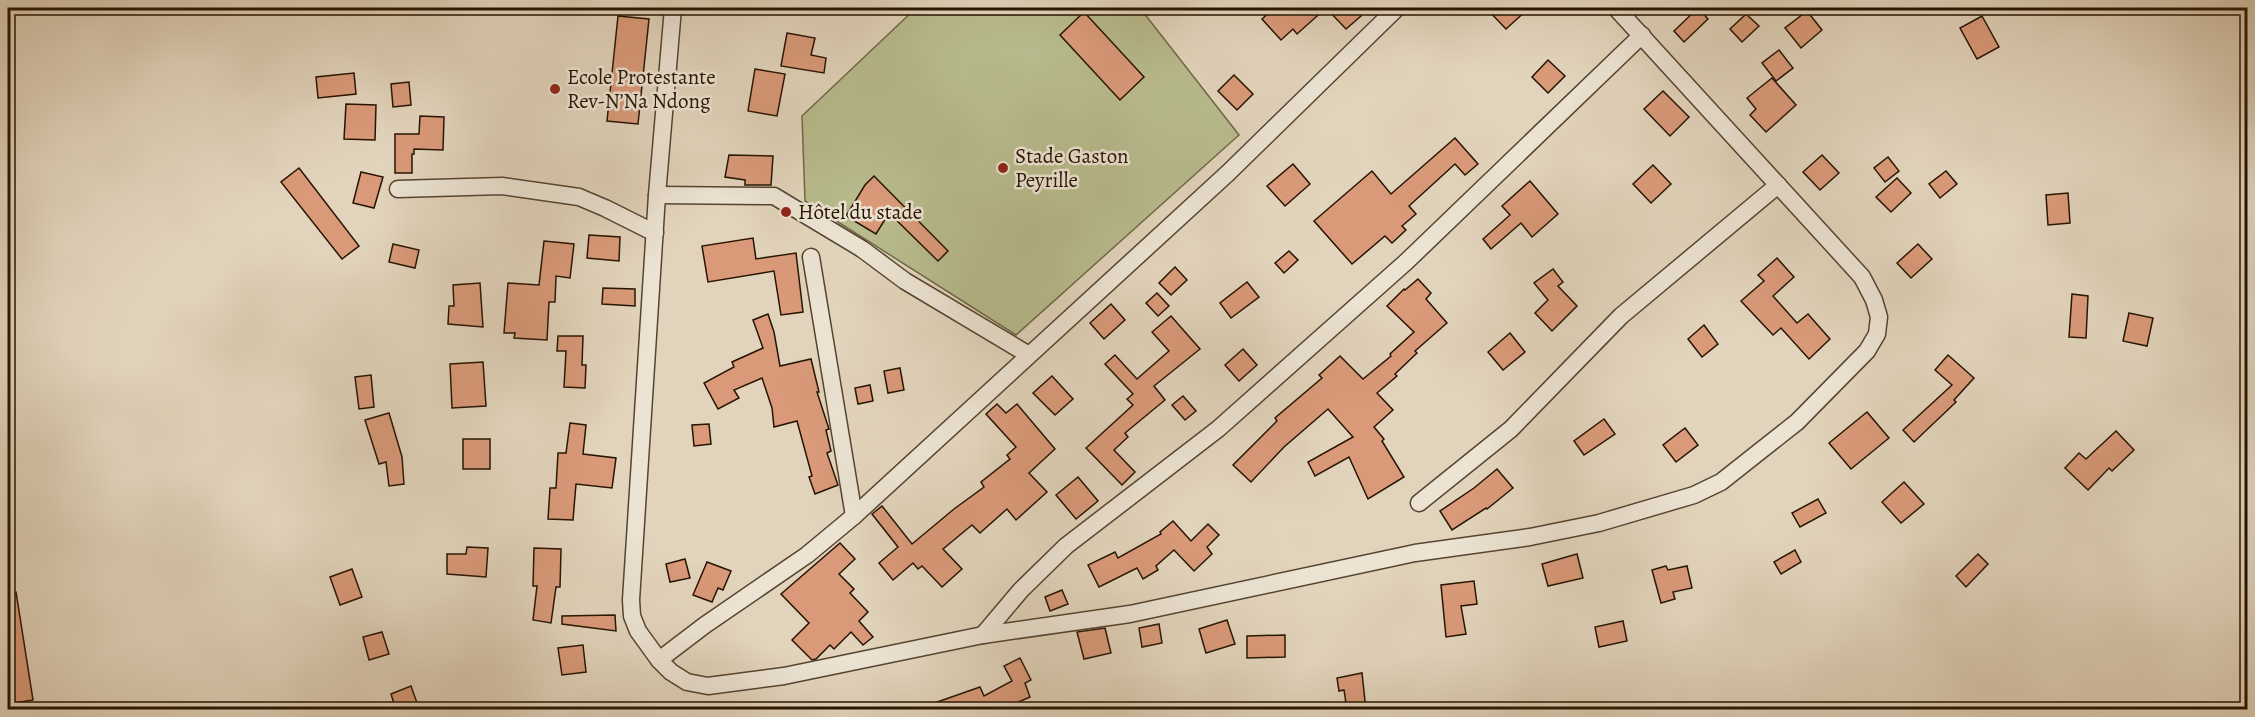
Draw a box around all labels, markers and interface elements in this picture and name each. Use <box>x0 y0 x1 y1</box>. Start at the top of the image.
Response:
place label: Ecole Protestante Rev-N’Na Ndong <box>567 63 716 115</box>
marker: Ecole Protestante Rev-N’Na Ndong <box>548 82 562 96</box>
place label: Stade Gaston Peyrille <box>1015 142 1129 194</box>
marker: Stade Gaston Peyrille <box>996 161 1010 175</box>
place label: Hôtel du stade <box>798 198 922 226</box>
marker: Hôtel du stade <box>779 205 793 219</box>

